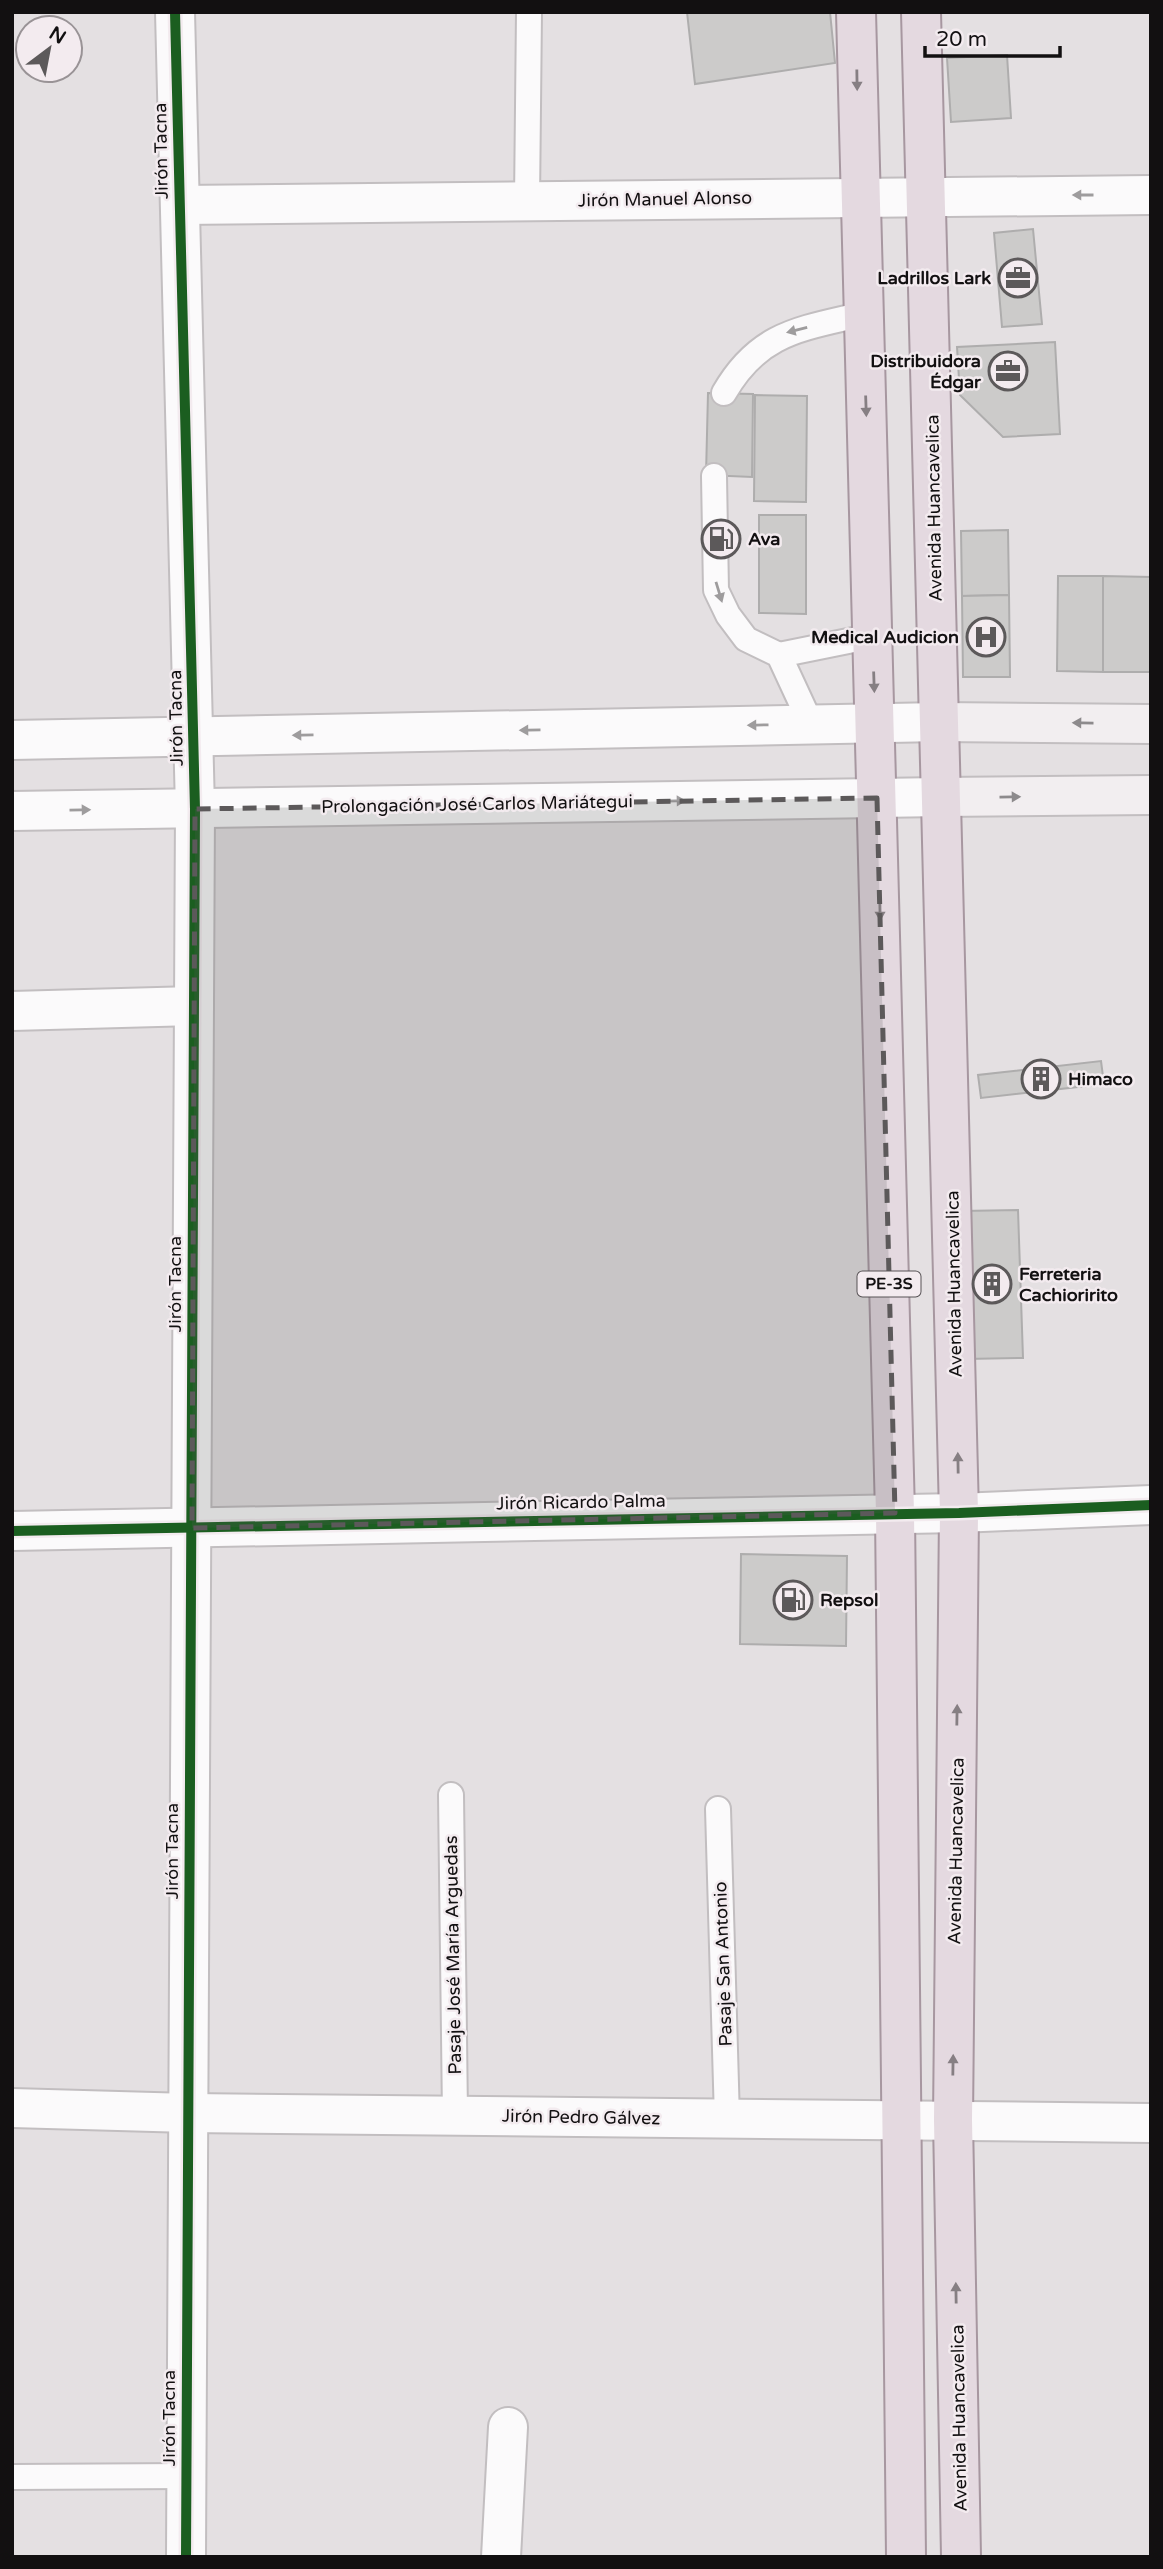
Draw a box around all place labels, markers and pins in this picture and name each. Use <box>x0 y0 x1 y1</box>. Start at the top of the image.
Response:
office icon: Ladrillos Lark <box>997 257 1039 299</box>
place label: Ladrillos Lark <box>877 267 991 289</box>
place label: Distribuidora Édgar <box>870 350 982 393</box>
office icon: Distribuidora Édgar <box>987 350 1029 392</box>
fuel station icon: Ava <box>700 518 742 560</box>
place label: Ava <box>748 528 780 550</box>
hospital icon: Medical Audicion <box>965 616 1007 658</box>
place label: Medical Audicion <box>811 626 959 648</box>
building icon: Himaco <box>1020 1058 1062 1100</box>
place label: Himaco <box>1068 1068 1133 1090</box>
building icon: Ferreteria Cachioririto <box>971 1263 1013 1305</box>
place label: Ferreteria Cachioririto <box>1019 1263 1118 1306</box>
fuel station icon: Repsol <box>772 1579 814 1621</box>
place label: Repsol <box>820 1589 878 1611</box>

